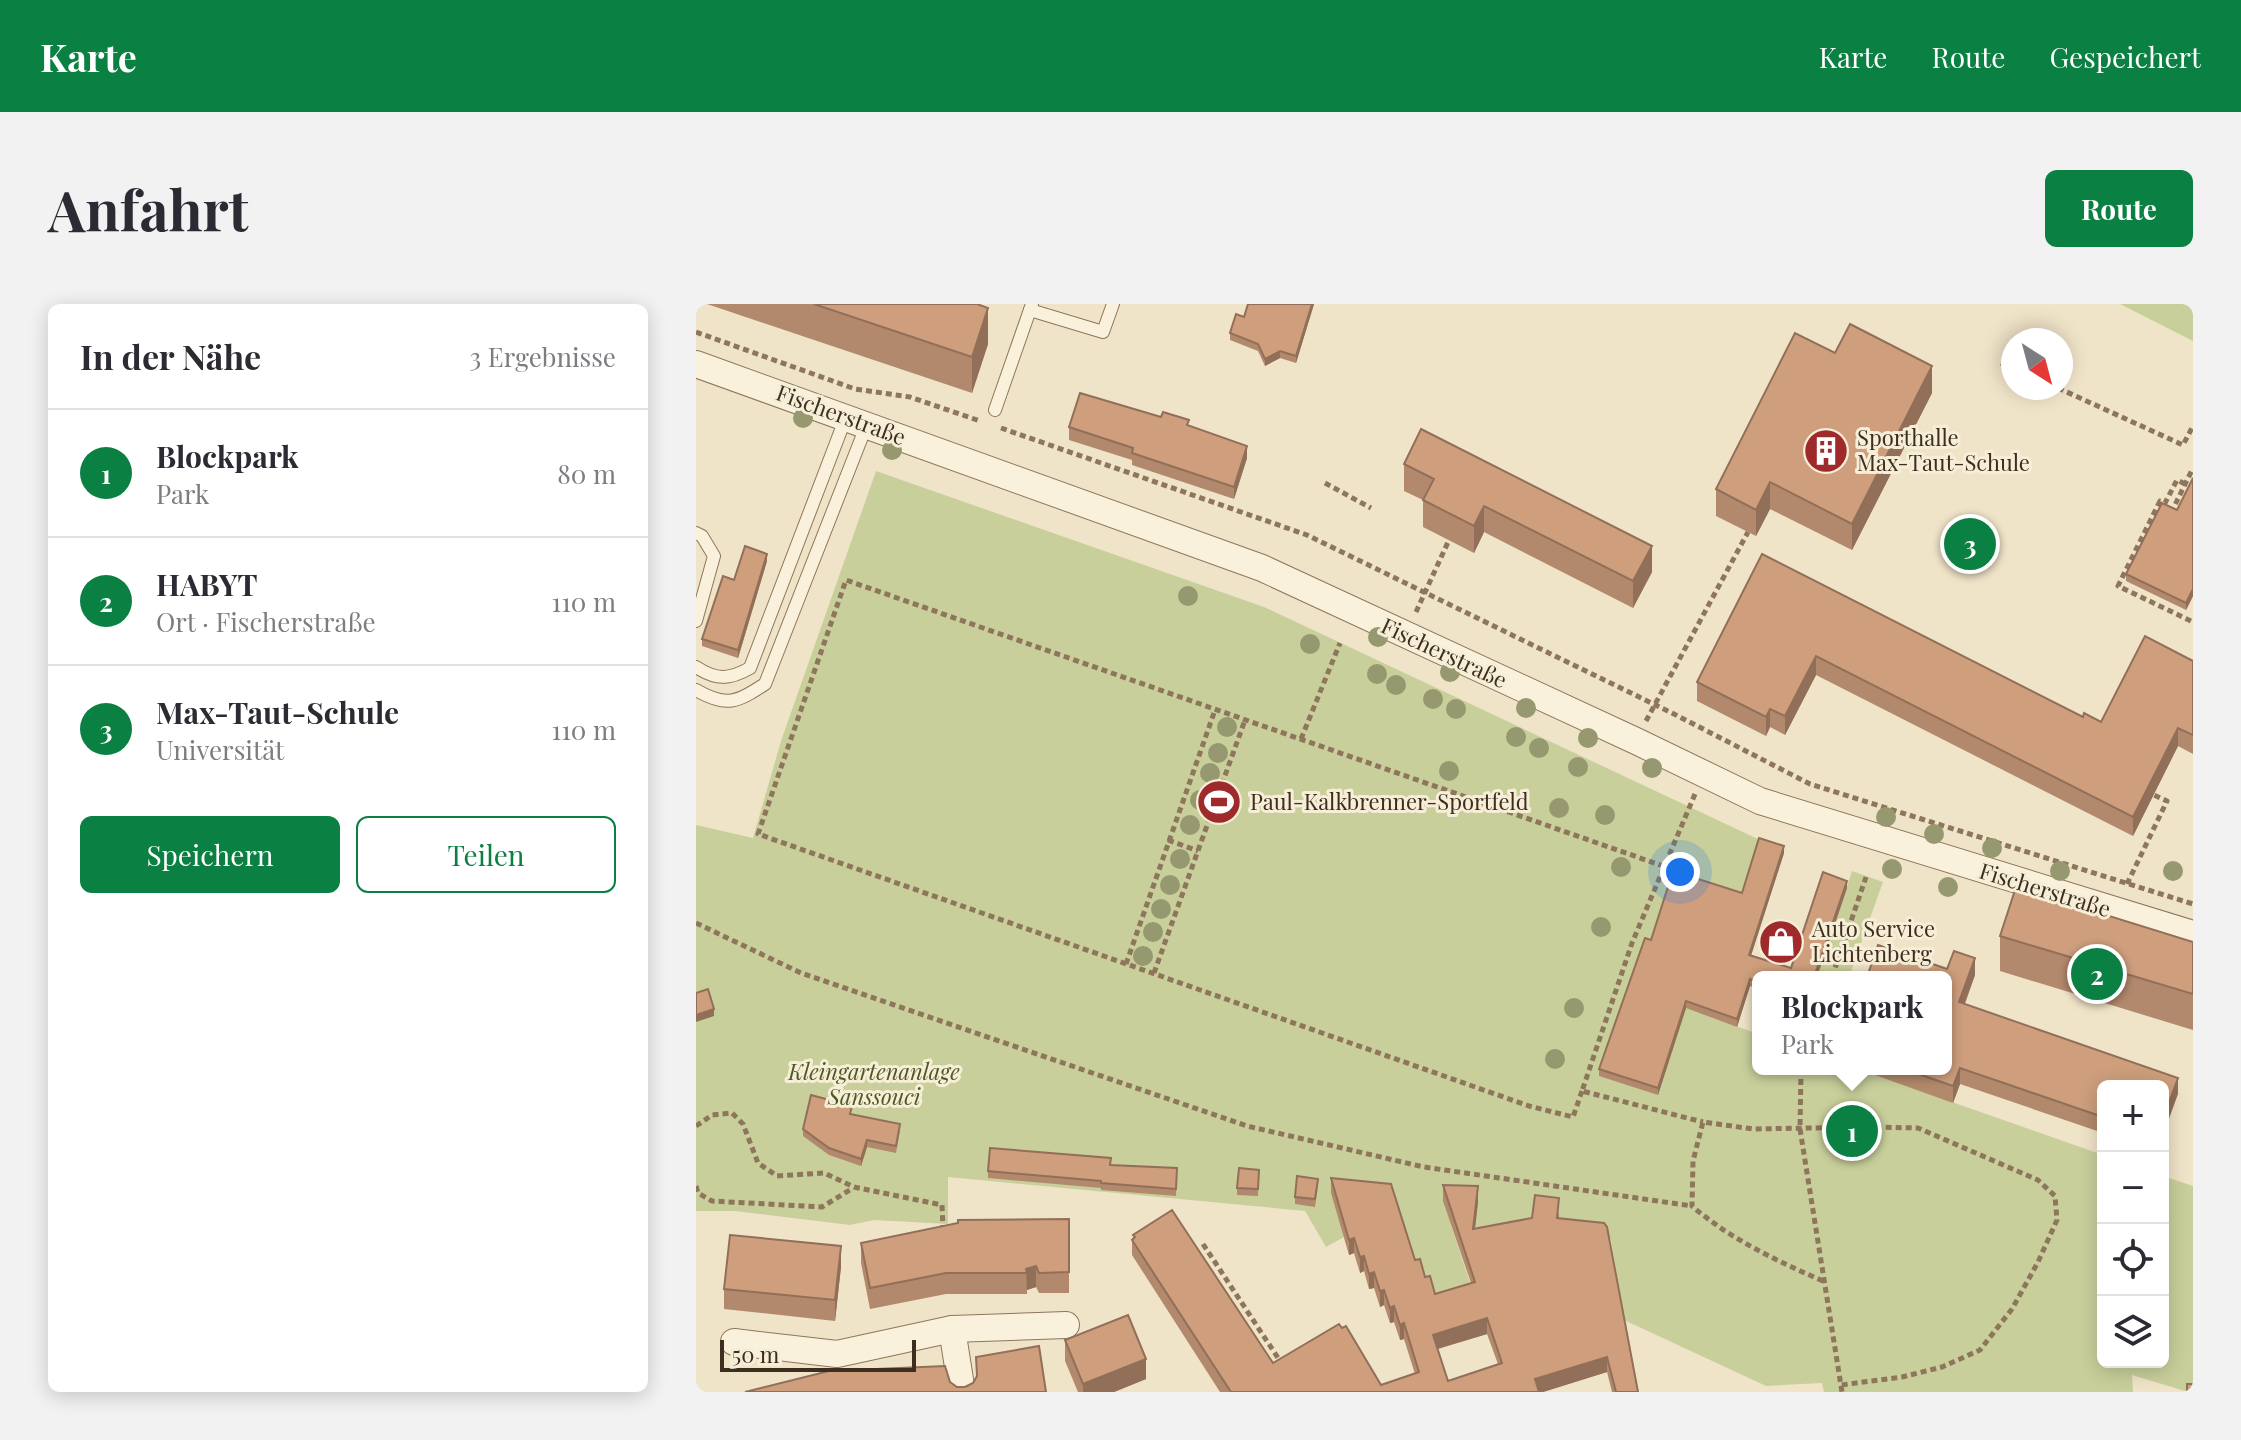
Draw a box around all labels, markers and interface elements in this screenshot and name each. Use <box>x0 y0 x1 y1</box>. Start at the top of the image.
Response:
text: Karte <box>40 31 137 82</box>
text: Karte <box>1819 38 1888 75</box>
text: Route <box>1932 38 2005 75</box>
text: Gespeichert <box>2049 38 2201 75</box>
button: Route <box>2045 170 2193 247</box>
text: Anfahrt <box>48 171 248 246</box>
north arrow <box>2001 328 2073 400</box>
text: In der Nähe <box>80 333 261 379</box>
text: 3 Ergebnisse <box>470 339 616 374</box>
street label: Fischerstraße <box>772 377 910 451</box>
place label: Sporthalle Max-Taut-Schule <box>1857 422 2030 477</box>
building icon: Sporthalle Max-Taut-Schule <box>1802 427 1850 475</box>
text: Blockpark <box>156 436 299 476</box>
text: 1 <box>101 456 111 491</box>
text: 80 m <box>557 456 616 491</box>
text: Park <box>156 476 209 511</box>
pin: 3 <box>1944 514 1996 574</box>
text: HABYT <box>156 564 258 604</box>
text: 2 <box>99 584 113 619</box>
text: 110 m <box>552 584 616 619</box>
text: Ort · Fischerstraße <box>156 604 376 639</box>
street label: Fischerstraße <box>1377 610 1512 694</box>
text: Max-Taut-Schule <box>156 692 399 732</box>
text: 3 <box>100 712 112 747</box>
text: 110 m <box>552 712 616 747</box>
text: Universität <box>156 732 284 767</box>
sports icon: Paul-Kalkbrenner-Sportfeld <box>1195 778 1243 826</box>
place label: Paul-Kalkbrenner-Sportfeld <box>1250 786 1529 816</box>
button: Speichern <box>80 816 340 893</box>
button: Teilen <box>356 816 616 893</box>
your location <box>1660 852 1700 892</box>
street label: Fischerstraße <box>1976 855 2115 923</box>
place label: Auto Service Lichtenberg <box>1811 913 1935 968</box>
shop icon: Auto Service Lichtenberg <box>1757 918 1805 966</box>
pin: 2 <box>2071 944 2123 1004</box>
popup <box>1752 971 1952 1075</box>
text: Blockpark <box>1781 986 1923 1026</box>
text: Park <box>1781 1026 1834 1061</box>
park label: Kleingartenanlage Sanssouci <box>787 1056 960 1111</box>
map controls <box>2097 1080 2169 1368</box>
button: + <box>2097 1080 2169 1152</box>
pin: 1 <box>1826 1101 1878 1161</box>
button: − <box>2097 1152 2169 1224</box>
button: locate <box>2097 1224 2169 1296</box>
button: layers <box>2097 1296 2169 1368</box>
scale bar <box>720 1336 916 1372</box>
text: 50 m <box>732 1339 779 1369</box>

